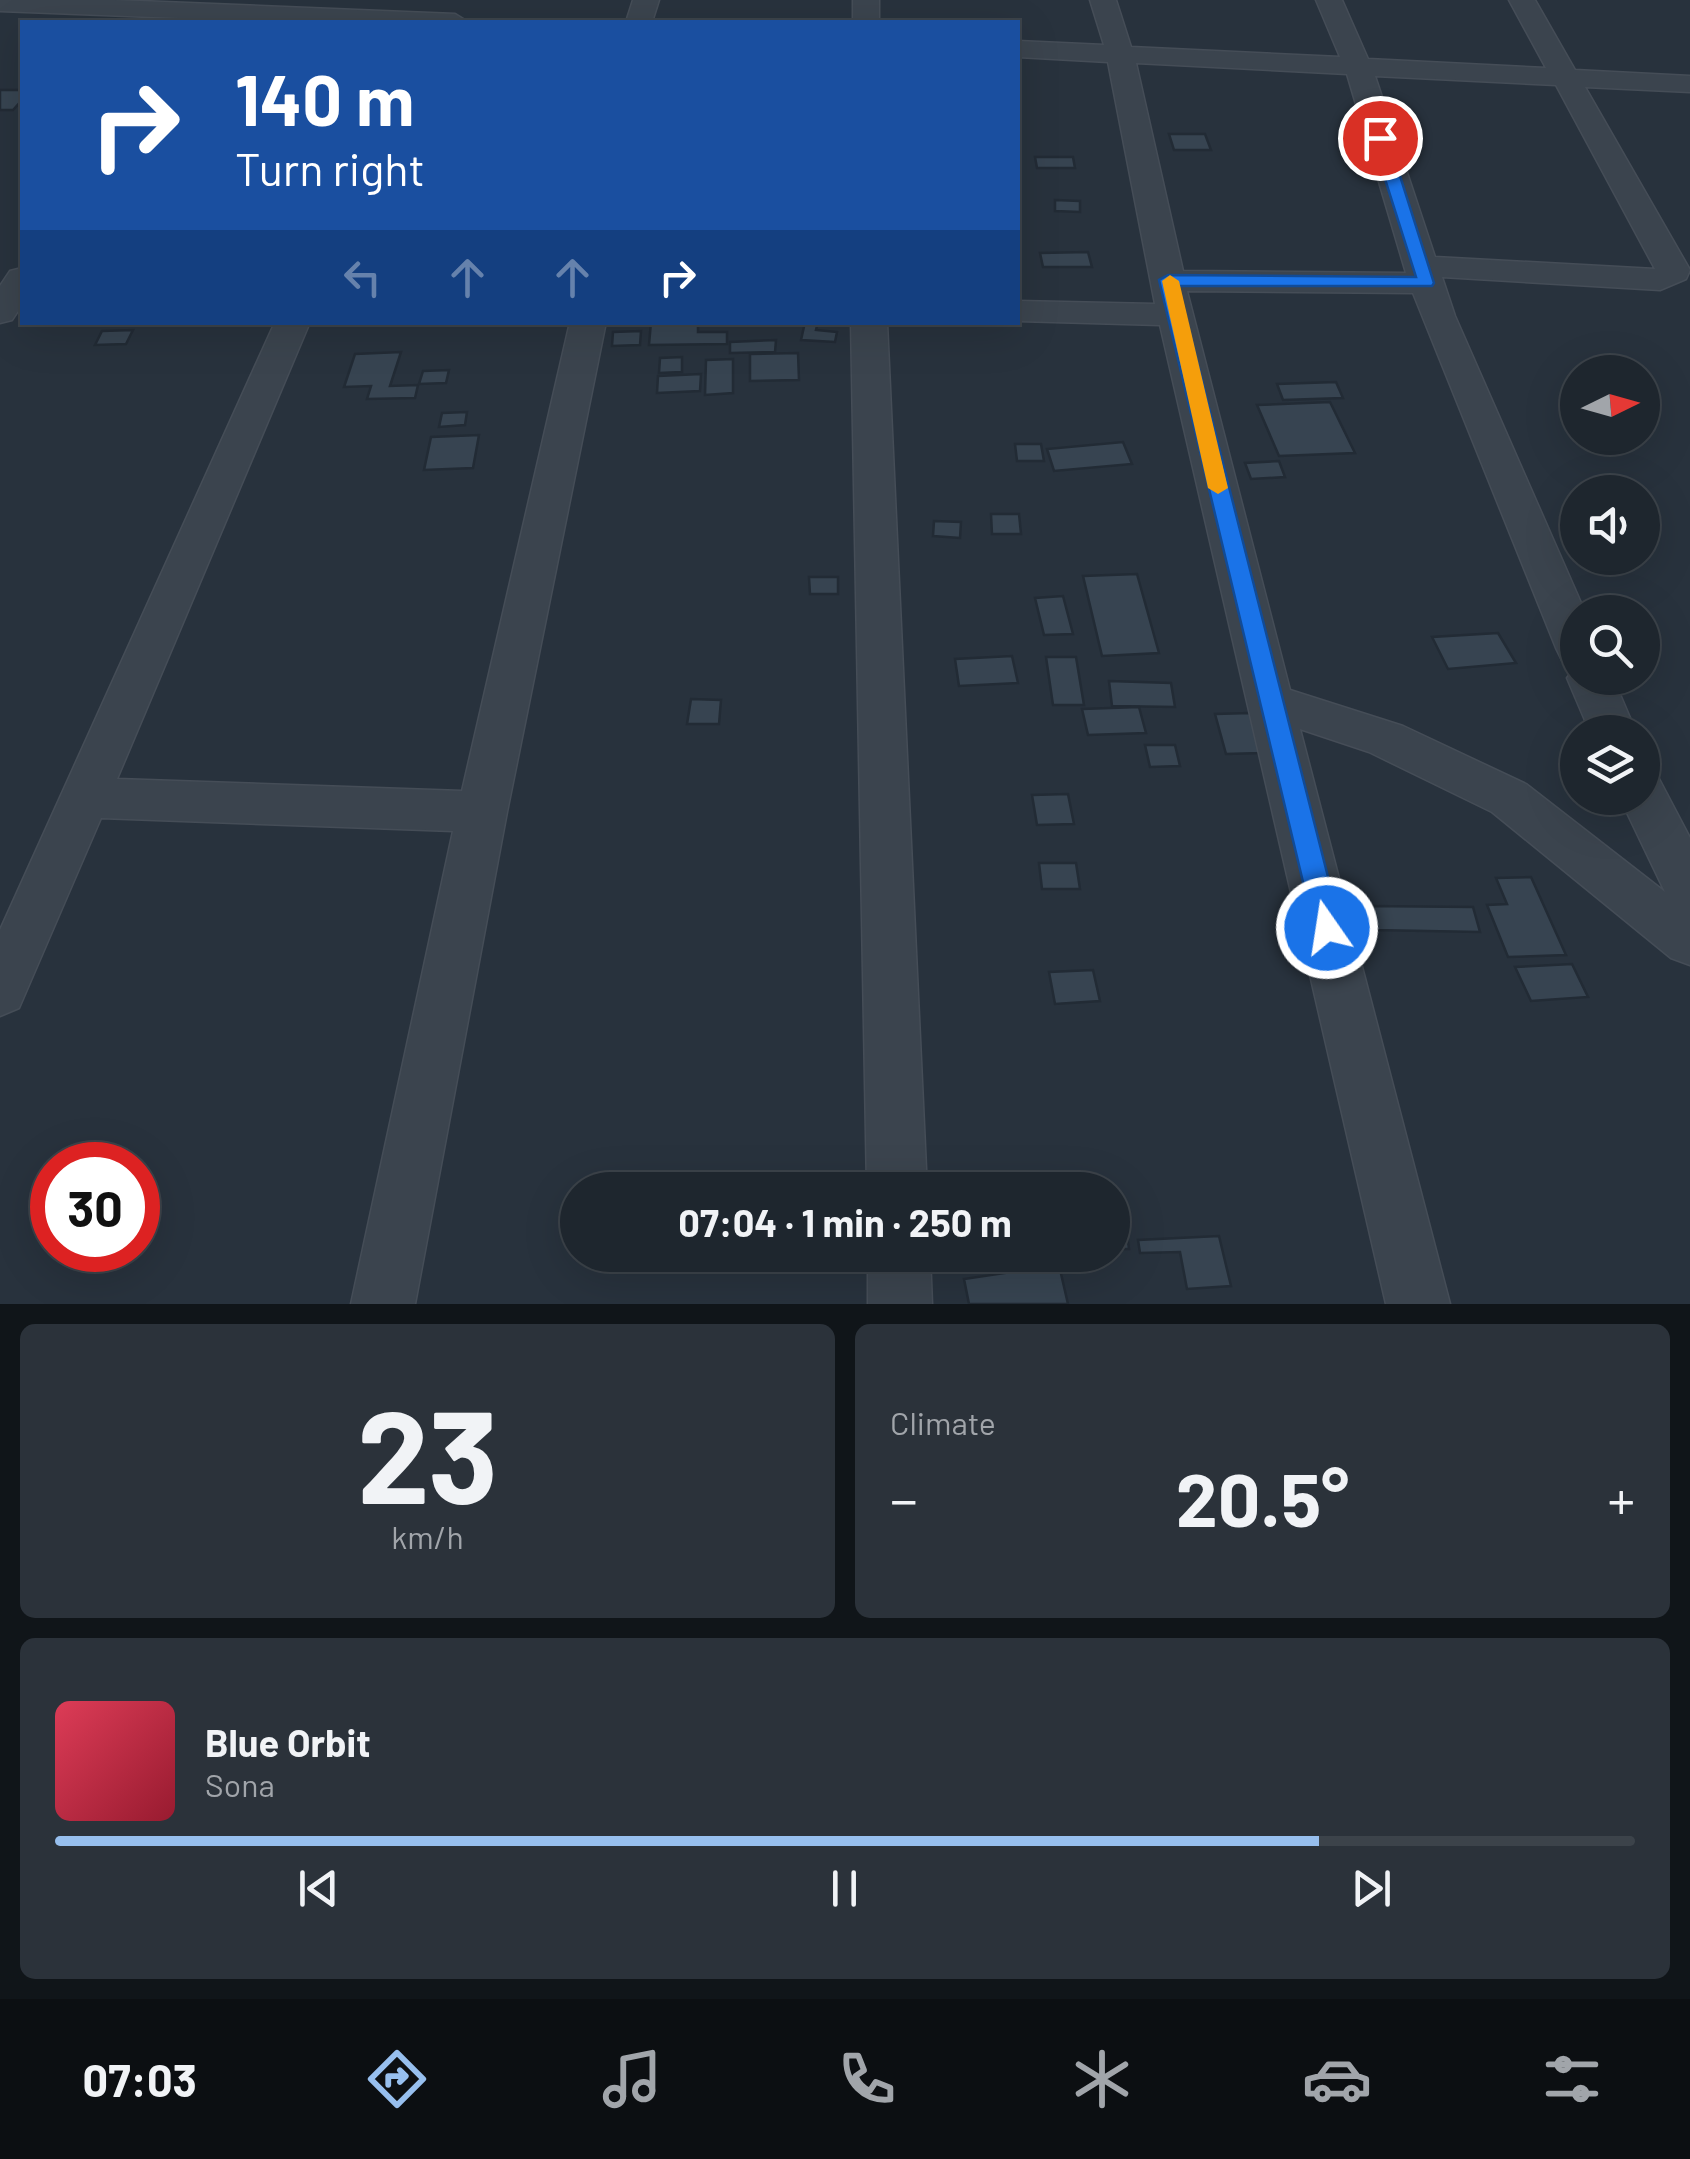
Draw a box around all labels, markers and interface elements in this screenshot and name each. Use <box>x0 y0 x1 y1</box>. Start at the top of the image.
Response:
text: 140 m <box>235 56 414 140</box>
icon: right <box>70 60 200 190</box>
pin <box>1338 96 1423 181</box>
icon: arrive <box>1353 111 1408 166</box>
text: Turn right <box>235 141 425 195</box>
icon: left <box>335 250 390 305</box>
icon: ahead <box>440 250 495 305</box>
icon: ahead <box>545 250 600 305</box>
icon: right <box>650 250 705 305</box>
north arrow <box>1560 355 1660 455</box>
map controls <box>1560 355 1660 815</box>
button: sound <box>1560 475 1660 575</box>
button: search <box>1560 595 1660 695</box>
button: layers <box>1560 715 1660 815</box>
position arrow <box>1275 876 1379 980</box>
speed limit sign: 30 <box>30 1142 160 1272</box>
text: 07:04 · 1 min · 250 m <box>678 1199 1012 1245</box>
text: 23 <box>357 1374 498 1530</box>
text: Climate <box>890 1403 996 1441</box>
text: 20.5° <box>1176 1452 1349 1542</box>
text: − <box>890 1465 918 1531</box>
text: + <box>1607 1465 1635 1531</box>
text: km/h <box>391 1517 464 1555</box>
text: Blue Orbit <box>205 1719 371 1765</box>
text: Sona <box>205 1765 275 1803</box>
icon: previous <box>291 1861 346 1916</box>
icon: pause <box>817 1861 872 1916</box>
icon: next <box>1344 1861 1399 1916</box>
icon: directions <box>362 2044 432 2114</box>
icon: music <box>597 2044 667 2114</box>
icon: phone <box>832 2044 902 2114</box>
icon: climate <box>1067 2044 1137 2114</box>
icon: car <box>1302 2044 1372 2114</box>
icon: filters <box>1537 2044 1607 2114</box>
text: 07:03 <box>83 2052 197 2106</box>

